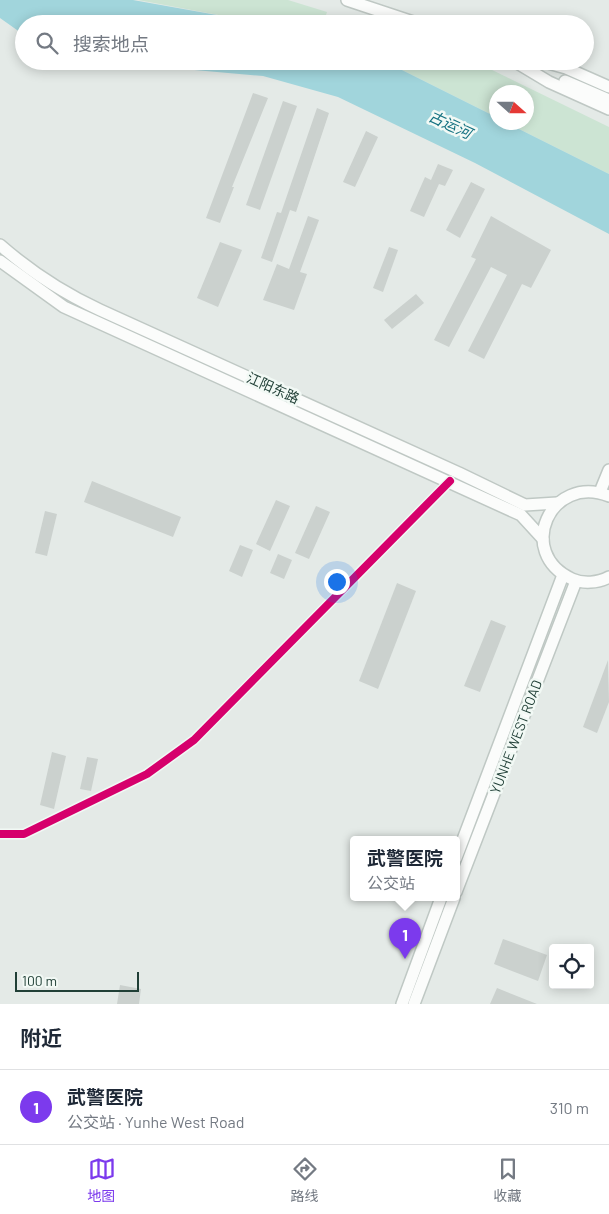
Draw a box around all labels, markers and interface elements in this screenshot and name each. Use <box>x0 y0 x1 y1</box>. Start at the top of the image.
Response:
search box <box>15 15 594 70</box>
icon: search <box>33 29 61 57</box>
text: 搜索地点 <box>73 32 149 55</box>
north arrow <box>489 85 534 130</box>
water label: 古运河 <box>426 106 477 143</box>
street label: 江阳东路 <box>244 368 302 407</box>
your location <box>324 569 350 595</box>
street label: YUNHE WEST ROAD <box>486 678 545 796</box>
popup <box>350 836 460 901</box>
text: 武警医院 <box>367 846 443 869</box>
text: 公交站 <box>367 873 415 892</box>
pin: 1 <box>389 918 421 959</box>
map controls <box>549 944 594 989</box>
button: locate <box>549 944 594 989</box>
scale bar <box>15 969 139 992</box>
text: 100 m <box>22 972 57 989</box>
text: 附近 <box>20 1025 62 1050</box>
text: 武警医院 <box>67 1085 143 1108</box>
text: 1 <box>33 1098 39 1117</box>
text: 310 m <box>550 1098 589 1117</box>
text: 公交站 · Yunhe West Road <box>67 1112 245 1131</box>
tab: 地图 <box>88 1155 116 1205</box>
tab: 路线 <box>291 1155 319 1205</box>
tab: 收藏 <box>494 1155 522 1205</box>

